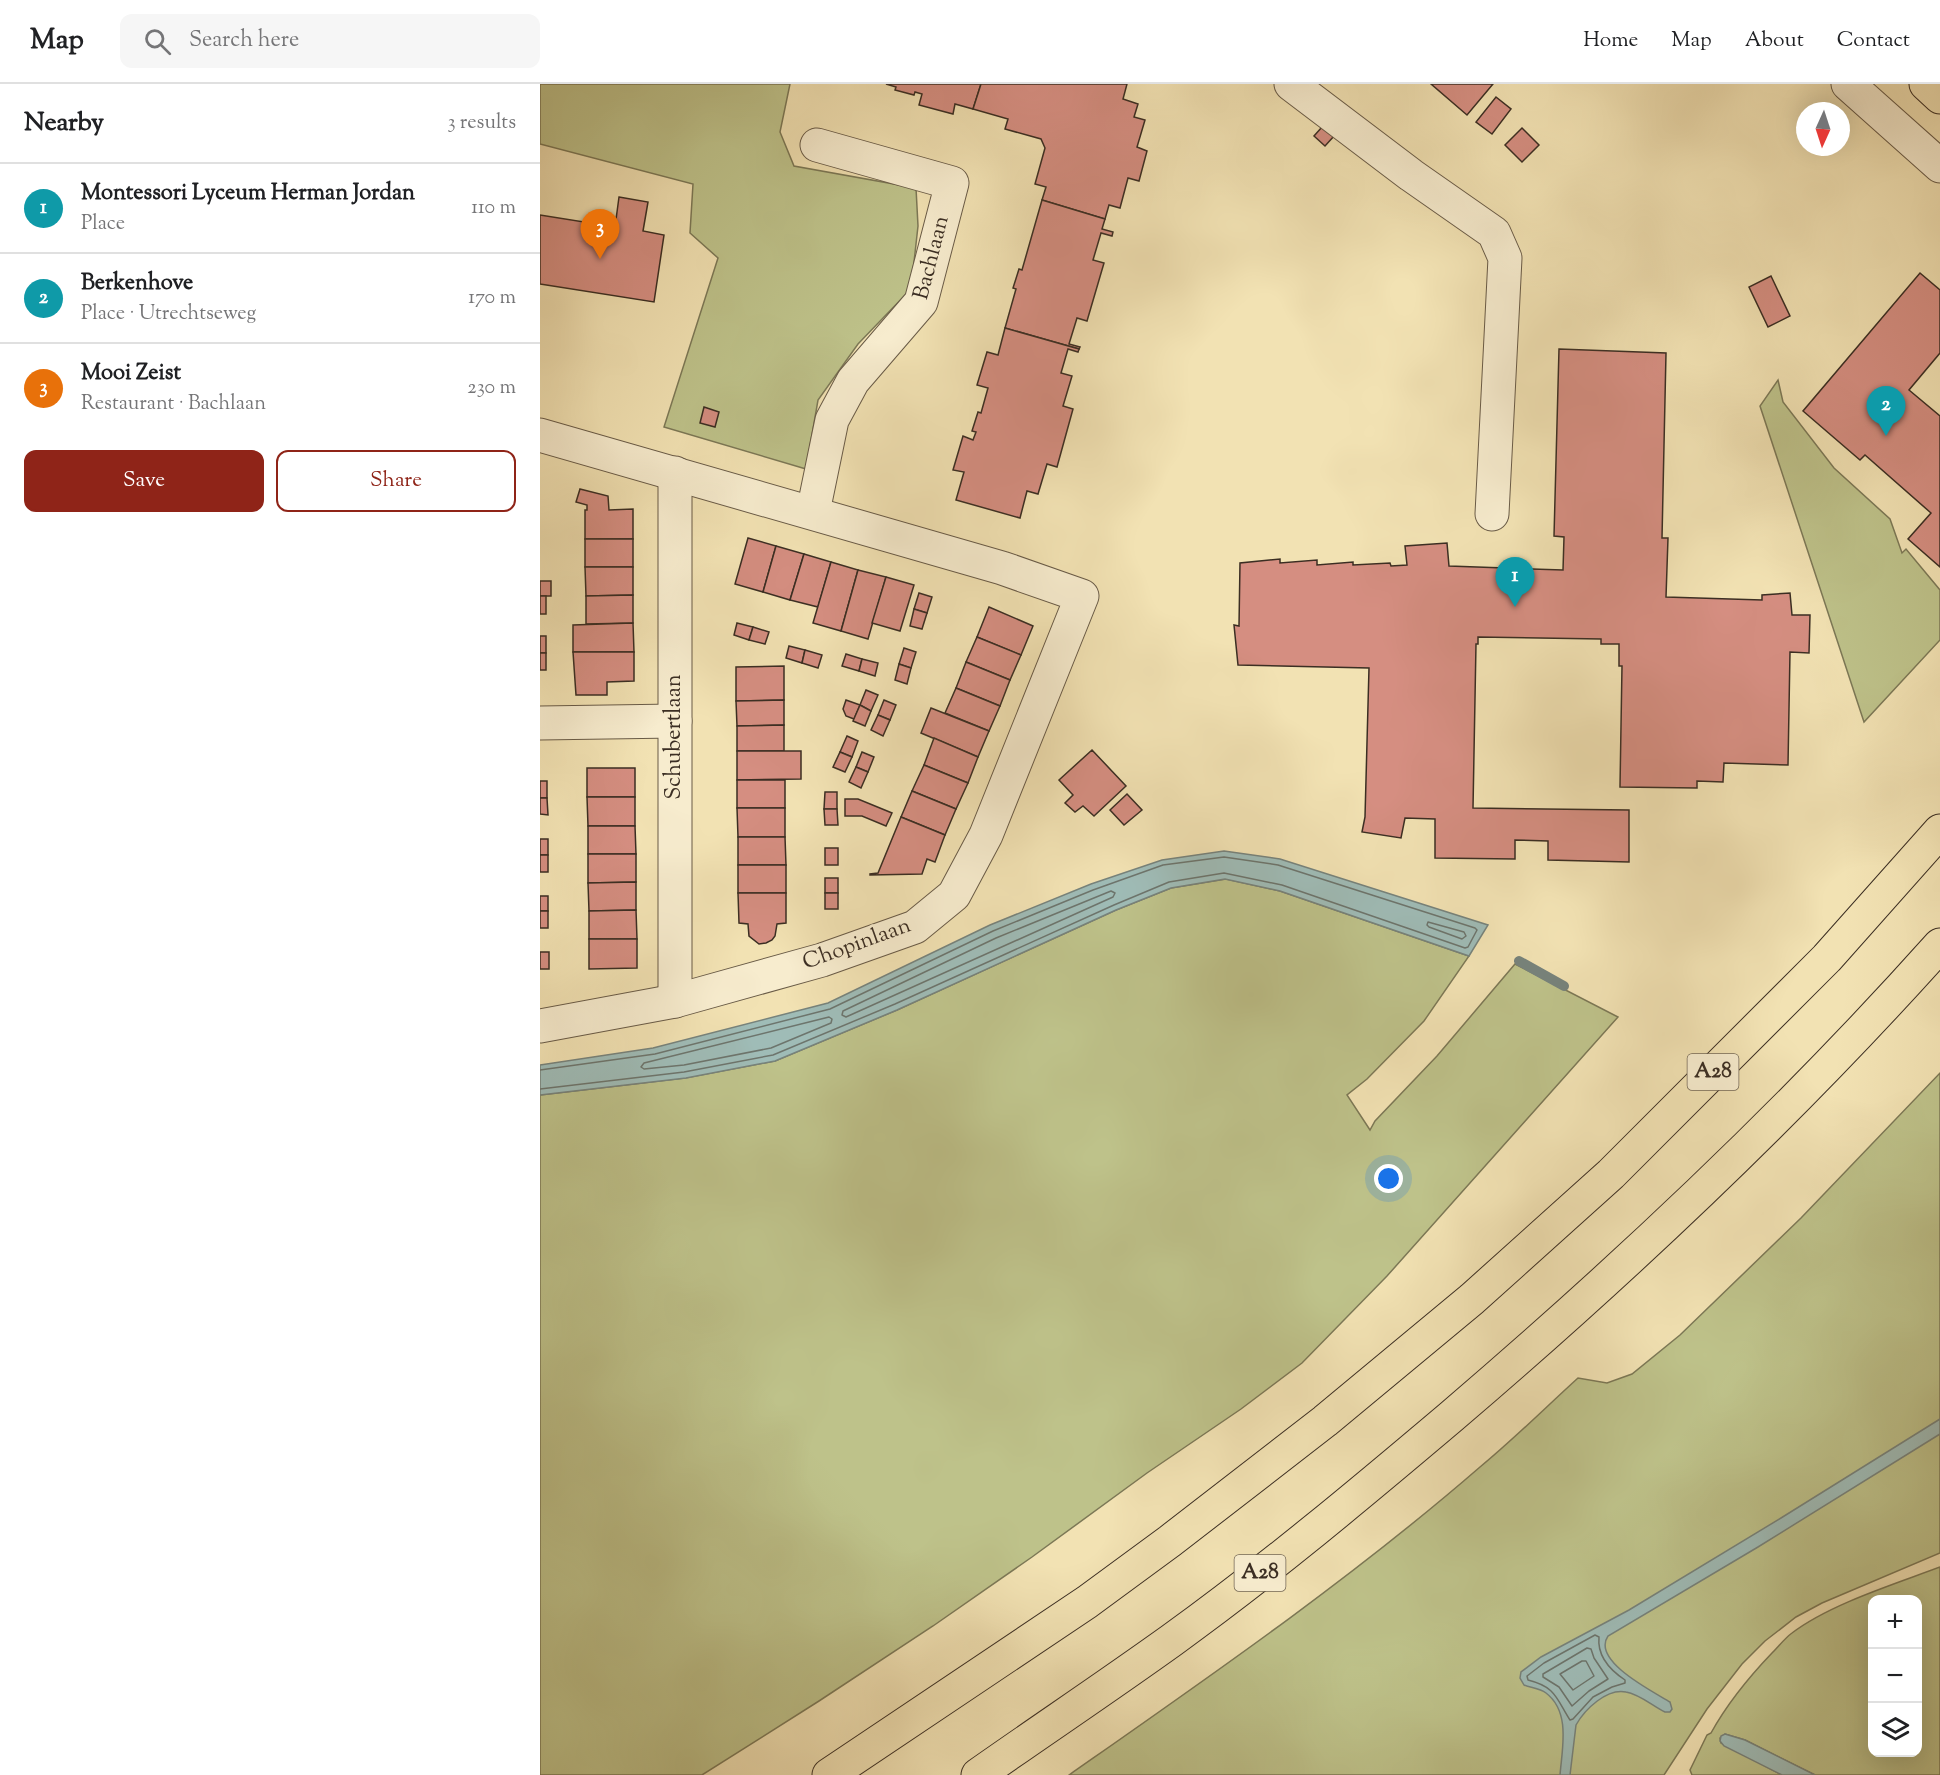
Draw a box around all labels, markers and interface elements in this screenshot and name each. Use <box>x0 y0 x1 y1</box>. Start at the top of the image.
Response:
search box <box>120 14 540 68</box>
text: Map <box>30 21 84 61</box>
icon: search <box>141 25 174 58</box>
text: Search here <box>189 25 299 57</box>
text: Home <box>1583 26 1638 56</box>
text: Map <box>1671 26 1712 56</box>
text: About <box>1745 26 1804 56</box>
text: Contact <box>1837 26 1910 56</box>
north arrow <box>1796 102 1850 156</box>
text: Nearby <box>24 105 104 142</box>
text: 3 results <box>447 109 516 138</box>
text: Montessori Lyceum Herman Jordan <box>81 178 415 210</box>
text: 1 <box>40 194 47 223</box>
text: 110 m <box>471 194 516 223</box>
text: Place <box>81 210 125 239</box>
pin: 3 <box>580 210 620 259</box>
street label: Bachlaan <box>906 212 959 304</box>
text: Berkenhove <box>81 268 193 300</box>
text: 2 <box>39 284 48 313</box>
text: 170 m <box>468 284 516 313</box>
text: Place · Utrechtseweg <box>81 300 256 329</box>
text: Mooi Zeist <box>81 358 181 390</box>
text: 3 <box>39 374 48 403</box>
text: 230 m <box>467 374 516 403</box>
pin: 2 <box>1866 386 1906 436</box>
text: Restaurant · Bachlaan <box>81 390 266 419</box>
button: Save <box>24 450 264 512</box>
button: Share <box>276 450 516 512</box>
pin: 1 <box>1496 558 1534 607</box>
street label: Schubertlaan <box>659 674 691 800</box>
street label: Chopinlaan <box>798 911 916 979</box>
road number: A28 <box>1688 1054 1738 1090</box>
your location <box>1374 1164 1403 1193</box>
road number: A28 <box>1234 1555 1286 1591</box>
map controls <box>1868 1595 1922 1757</box>
button: + <box>1868 1595 1922 1649</box>
button: − <box>1868 1649 1922 1703</box>
button: layers <box>1868 1703 1922 1757</box>

